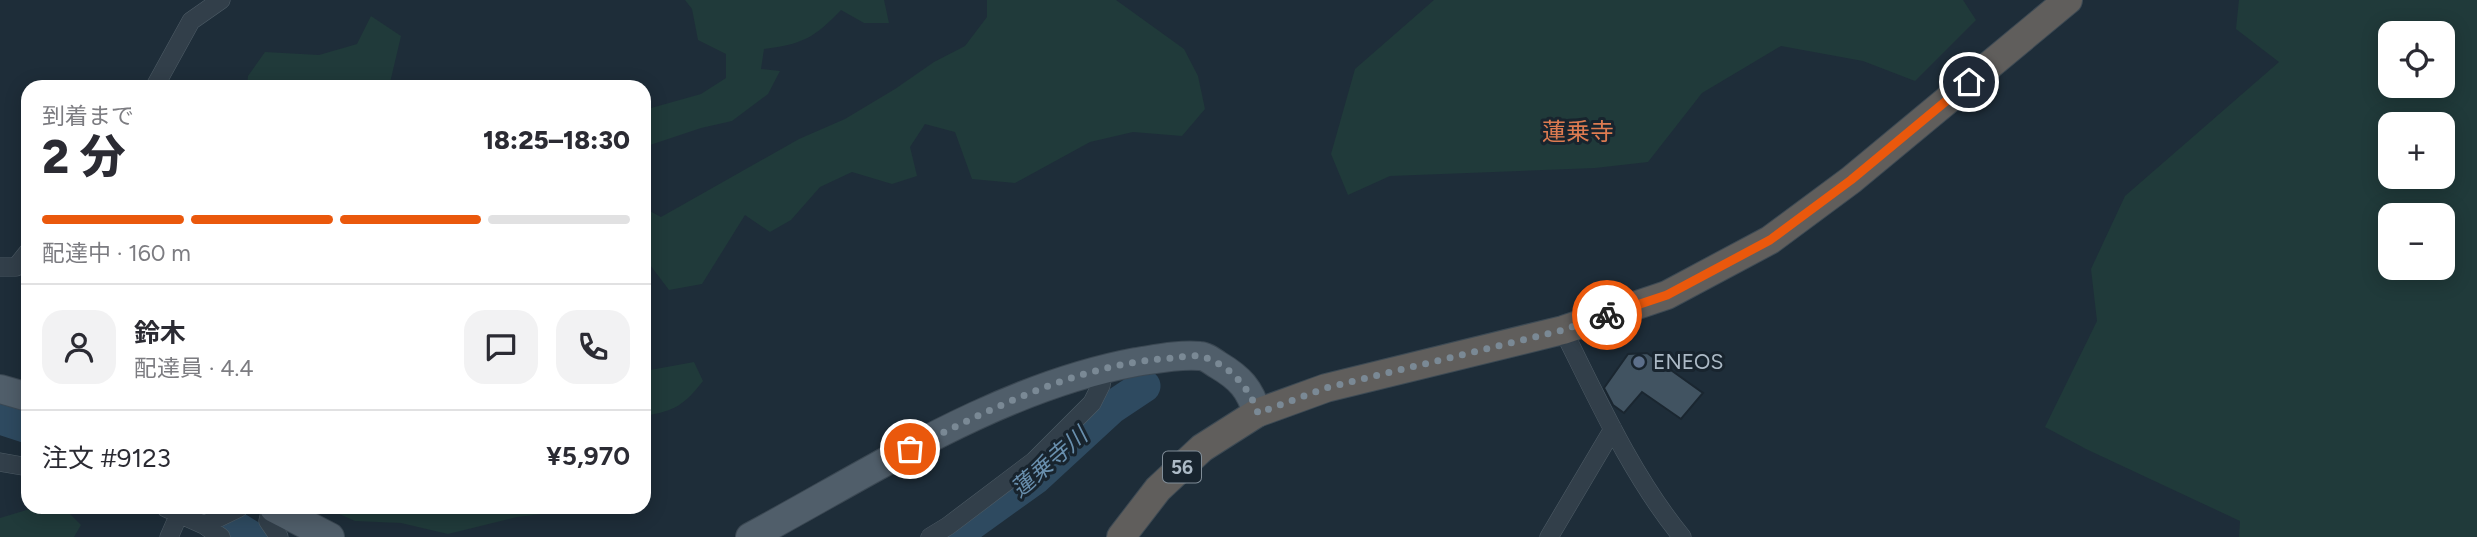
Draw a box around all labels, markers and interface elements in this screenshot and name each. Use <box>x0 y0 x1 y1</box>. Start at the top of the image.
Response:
map controls <box>2378 21 2455 280</box>
button: locate <box>2378 21 2455 98</box>
pin <box>1939 52 1999 112</box>
icon: home <box>1950 63 1988 101</box>
text: 到着まで <box>42 102 134 130</box>
button: + <box>2378 112 2455 189</box>
district label: 蓮乗寺 <box>1542 117 1614 146</box>
text: 18:25–18:30 <box>483 124 630 156</box>
text: 2 分 <box>42 129 126 185</box>
button: − <box>2378 203 2455 280</box>
text: 配達中 · 160 m <box>42 239 191 267</box>
courier <box>1572 280 1642 350</box>
icon: bike <box>1588 296 1626 334</box>
button: person <box>42 310 116 384</box>
button: chat <box>464 310 538 384</box>
button: phone <box>556 310 630 384</box>
text: 鈴木 <box>134 317 186 349</box>
place label: ENEOS <box>1653 349 1723 374</box>
text: 配達員 · 4.4 <box>134 354 254 382</box>
marker: ENEOS <box>1631 354 1647 370</box>
pin <box>880 419 940 479</box>
water label: 蓮乗寺川 <box>1005 419 1095 503</box>
icon: bag <box>891 430 929 468</box>
text: ¥5,970 <box>546 440 630 472</box>
text: 注文 #9123 <box>42 442 171 474</box>
road number: 56 <box>1163 452 1201 482</box>

